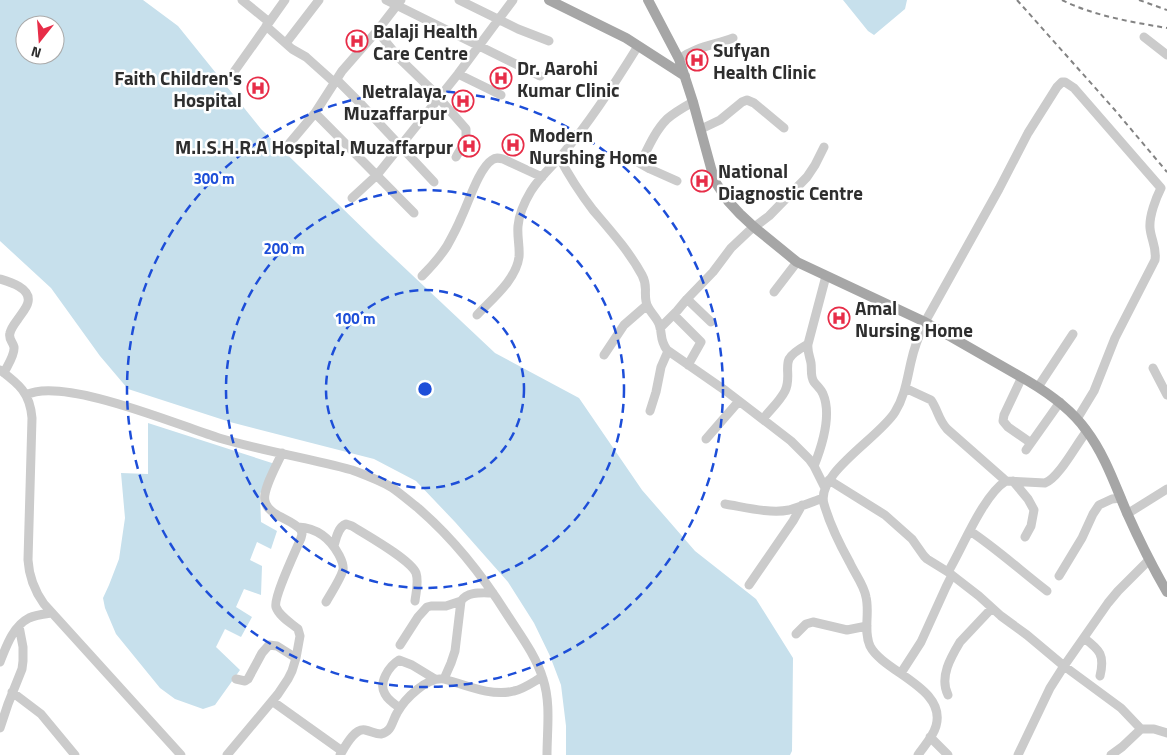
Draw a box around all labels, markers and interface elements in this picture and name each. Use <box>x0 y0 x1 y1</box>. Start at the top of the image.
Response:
north arrow <box>15 15 65 65</box>
place label: Balaji Health Care Centre <box>373 16 478 67</box>
hospital icon: Balaji Health Care Centre <box>345 29 369 53</box>
place label: Sufyan Health Clinic <box>713 35 816 86</box>
text: N <box>28 41 44 64</box>
hospital icon: Sufyan Health Clinic <box>685 48 709 72</box>
place label: Dr. Aarohi Kumar Clinic <box>517 53 620 104</box>
place label: Faith Children's Hospital <box>114 63 242 114</box>
hospital icon: Dr. Aarohi Kumar Clinic <box>489 66 513 90</box>
hospital icon: Faith Children's Hospital <box>246 76 270 100</box>
place label: Netralaya, Muzaffarpur <box>344 76 447 127</box>
hospital icon: Netralaya, Muzaffarpur <box>451 89 475 113</box>
place label: Modern Nurshing Home <box>529 120 658 171</box>
place label: M.I.S.H.R.A Hospital, Muzaffarpur <box>175 132 453 161</box>
hospital icon: Modern Nurshing Home <box>501 133 525 157</box>
hospital icon: M.I.S.H.R.A Hospital, Muzaffarpur <box>457 134 481 158</box>
place label: National Diagnostic Centre <box>718 156 863 207</box>
text: 300 m <box>193 167 235 190</box>
hospital icon: National Diagnostic Centre <box>690 169 714 193</box>
text: 200 m <box>263 237 305 260</box>
place label: Amal Nursing Home <box>855 293 973 344</box>
hospital icon: Amal Nursing Home <box>827 306 851 330</box>
text: 100 m <box>334 307 376 330</box>
centre of rings <box>416 380 434 398</box>

